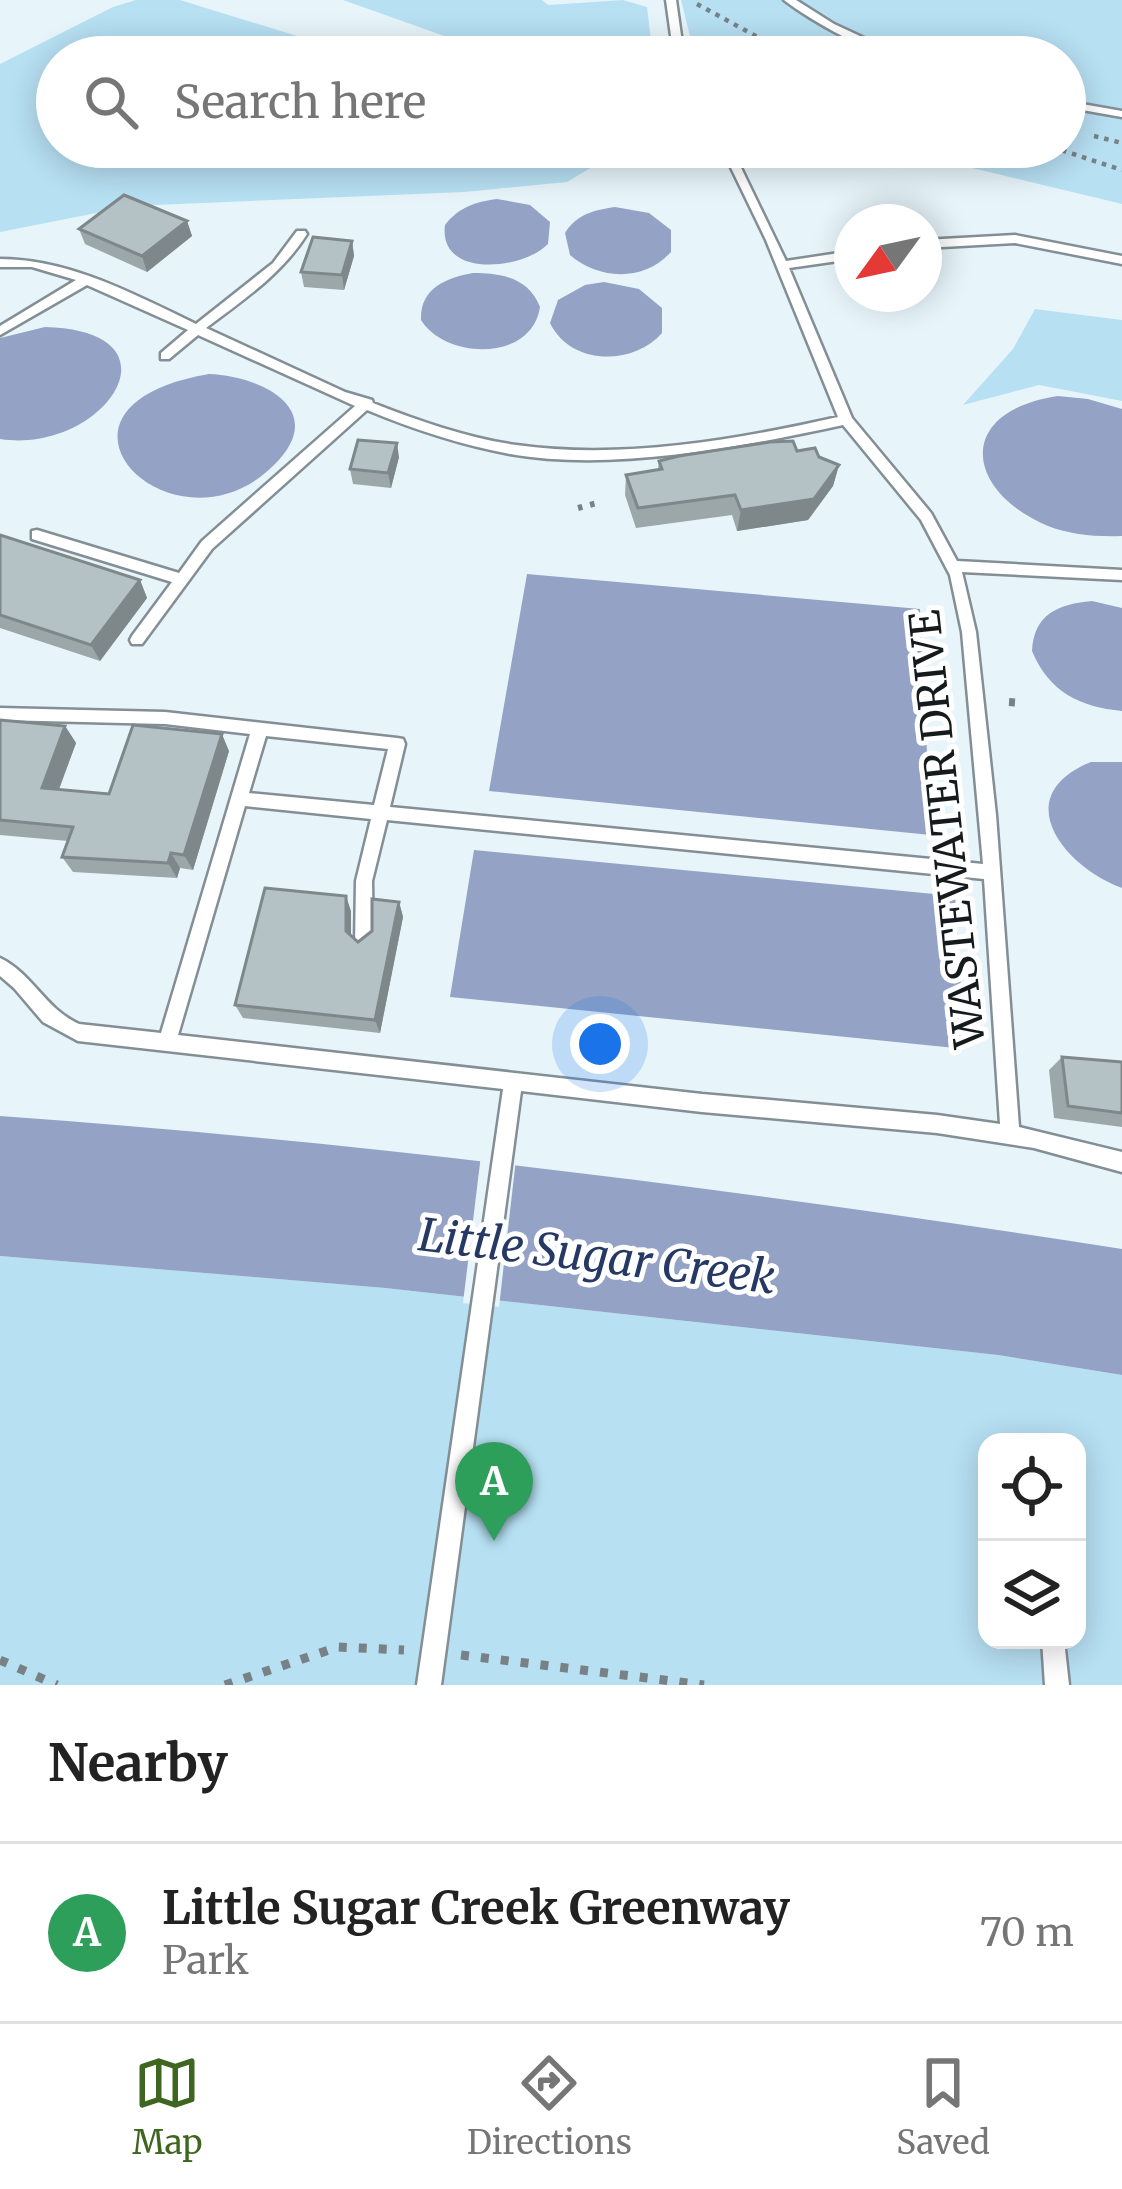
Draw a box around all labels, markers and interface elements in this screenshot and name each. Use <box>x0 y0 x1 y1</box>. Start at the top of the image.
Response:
search box <box>36 36 1086 168</box>
icon: search <box>78 69 144 135</box>
text: Search here <box>174 74 426 130</box>
north arrow <box>834 204 942 312</box>
street label: WASTEWATER DRIVE <box>898 607 996 1051</box>
your location <box>570 1014 630 1074</box>
water label: Little Sugar Creek <box>416 1206 779 1306</box>
map controls <box>978 1433 1086 1649</box>
button: locate <box>978 1433 1086 1541</box>
pin: A <box>455 1442 533 1541</box>
button: layers <box>978 1541 1086 1649</box>
text: Nearby <box>48 1731 228 1795</box>
text: Little Sugar Creek Greenway <box>162 1880 790 1936</box>
text: A <box>73 1908 101 1957</box>
text: 70 m <box>980 1908 1074 1957</box>
text: Park <box>162 1936 249 1985</box>
tab: Map <box>132 2050 203 2163</box>
tab: Directions <box>467 2050 632 2163</box>
tab: Saved <box>896 2050 990 2163</box>

